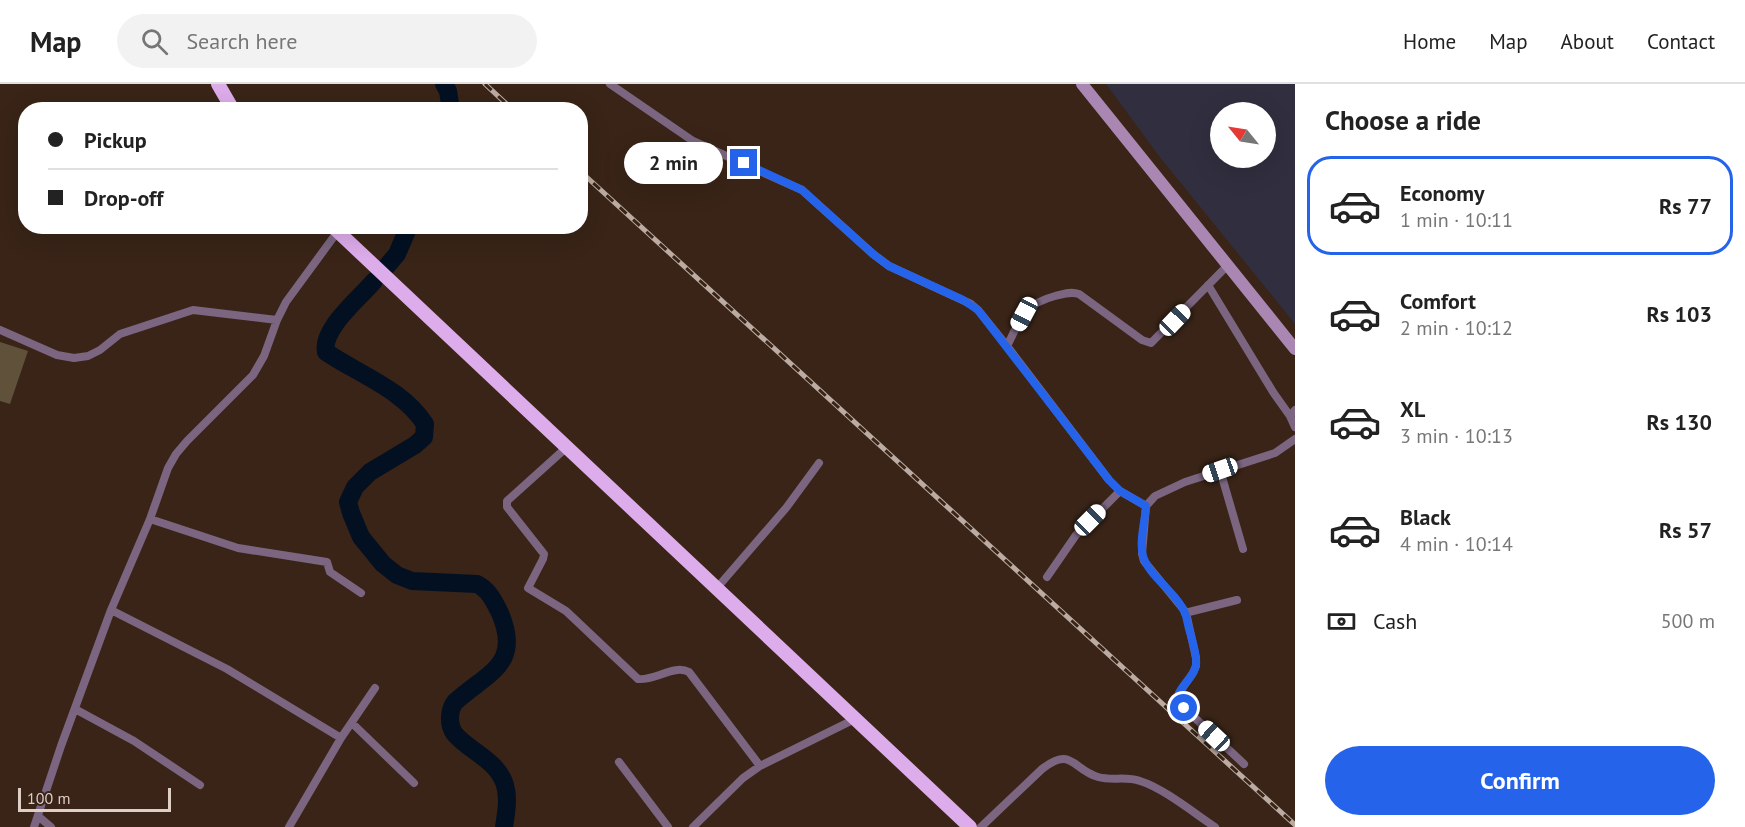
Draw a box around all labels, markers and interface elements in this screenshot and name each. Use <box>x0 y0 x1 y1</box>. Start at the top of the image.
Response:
search box <box>117 14 537 68</box>
text: Map <box>30 23 81 60</box>
icon: search <box>138 25 171 58</box>
text: Search here <box>186 27 297 55</box>
text: Home <box>1403 28 1456 55</box>
text: Map <box>1489 28 1528 55</box>
text: About <box>1561 28 1614 55</box>
text: Contact <box>1647 28 1715 55</box>
north arrow <box>1210 102 1276 168</box>
map controls <box>1210 102 1276 168</box>
text: Choose a ride <box>1325 103 1481 137</box>
text: Pickup <box>84 126 147 154</box>
callout: 2 min <box>624 142 723 184</box>
route end <box>730 149 757 176</box>
text: 2 min <box>649 150 698 176</box>
icon: car <box>1328 179 1382 233</box>
text: Economy <box>1400 179 1484 207</box>
text: Drop-off <box>84 184 163 212</box>
text: Rs 77 <box>1659 192 1712 220</box>
text: 1 min · 10:11 <box>1400 207 1513 233</box>
icon: car <box>1328 287 1382 341</box>
text: Comfort <box>1400 287 1476 315</box>
car <box>1008 294 1040 334</box>
text: Rs 103 <box>1646 300 1712 328</box>
car <box>1156 301 1194 339</box>
text: 2 min · 10:12 <box>1400 315 1513 341</box>
icon: car <box>1328 395 1382 449</box>
text: XL <box>1400 395 1425 423</box>
text: Rs 130 <box>1646 408 1712 436</box>
text: 3 min · 10:13 <box>1400 423 1513 449</box>
car <box>1200 456 1240 484</box>
car <box>1071 501 1109 539</box>
icon: car <box>1328 503 1382 557</box>
text: Black <box>1400 503 1451 531</box>
text: Rs 57 <box>1659 516 1712 544</box>
text: 4 min · 10:14 <box>1400 531 1513 557</box>
icon: cash <box>1325 605 1358 638</box>
text: Cash <box>1373 607 1417 635</box>
text: 500 m <box>1661 608 1715 634</box>
route start <box>1170 694 1197 721</box>
car <box>1195 717 1233 755</box>
button: Confirm <box>1325 746 1715 815</box>
scale bar <box>18 785 171 812</box>
text: 100 m <box>27 788 70 808</box>

